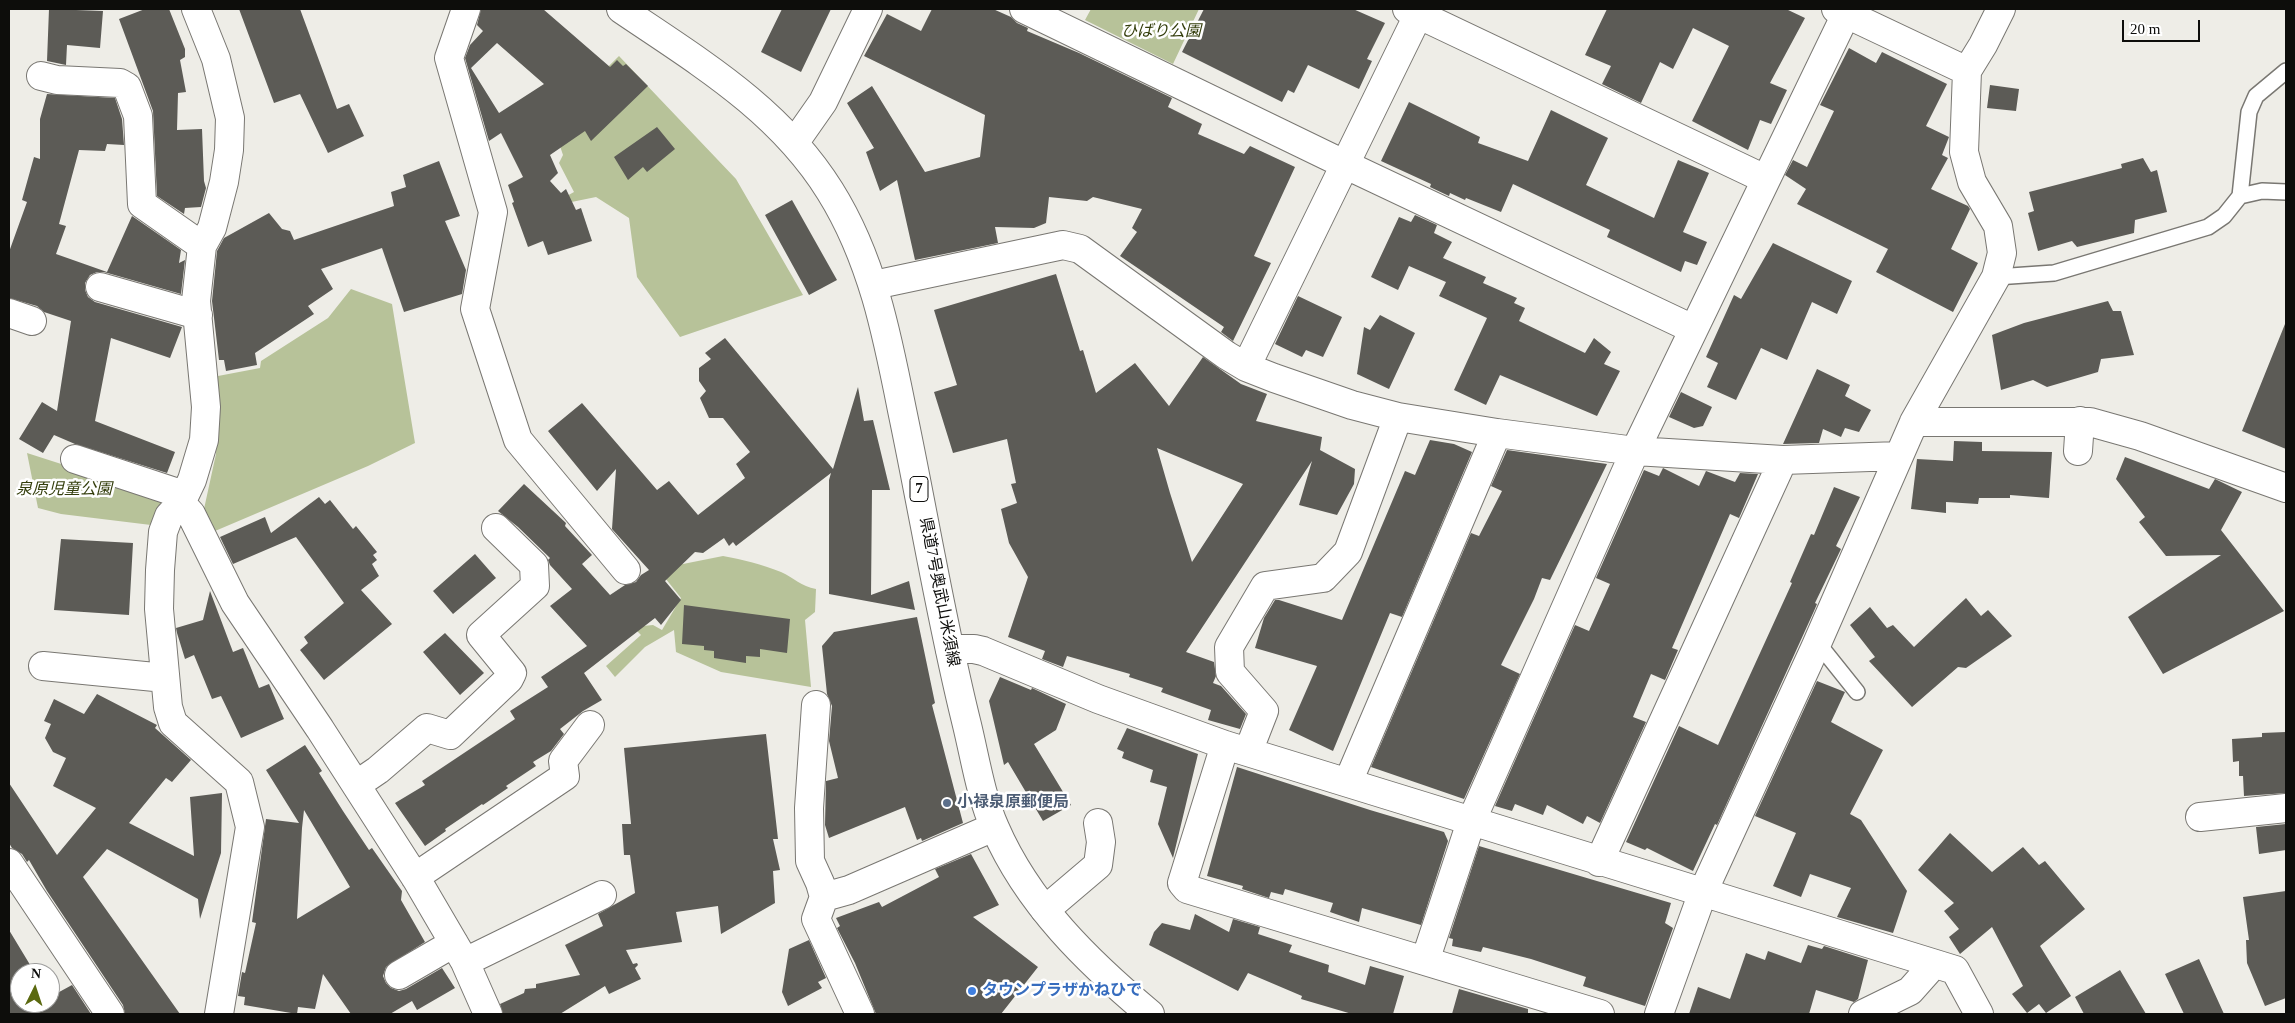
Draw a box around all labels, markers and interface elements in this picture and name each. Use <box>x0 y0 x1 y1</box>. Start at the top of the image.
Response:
scale bar <box>2125 10 2202 42</box>
text: 20 m <box>2130 21 2160 37</box>
park label: ひばり公園 <box>1121 22 1201 42</box>
road number: 7 <box>910 476 928 502</box>
park label: 泉原児童公園 <box>16 480 112 500</box>
street label: 県道7号奥武山米須線 <box>915 516 963 668</box>
place label: 小禄泉原郵便局 <box>957 793 1069 813</box>
marker: 小禄泉原郵便局 <box>941 797 953 809</box>
north arrow <box>10 963 60 1013</box>
text: N <box>30 966 42 981</box>
place label: タウンプラザかねひで <box>982 981 1142 1001</box>
marker: タウンプラザかねひで <box>966 985 978 997</box>

